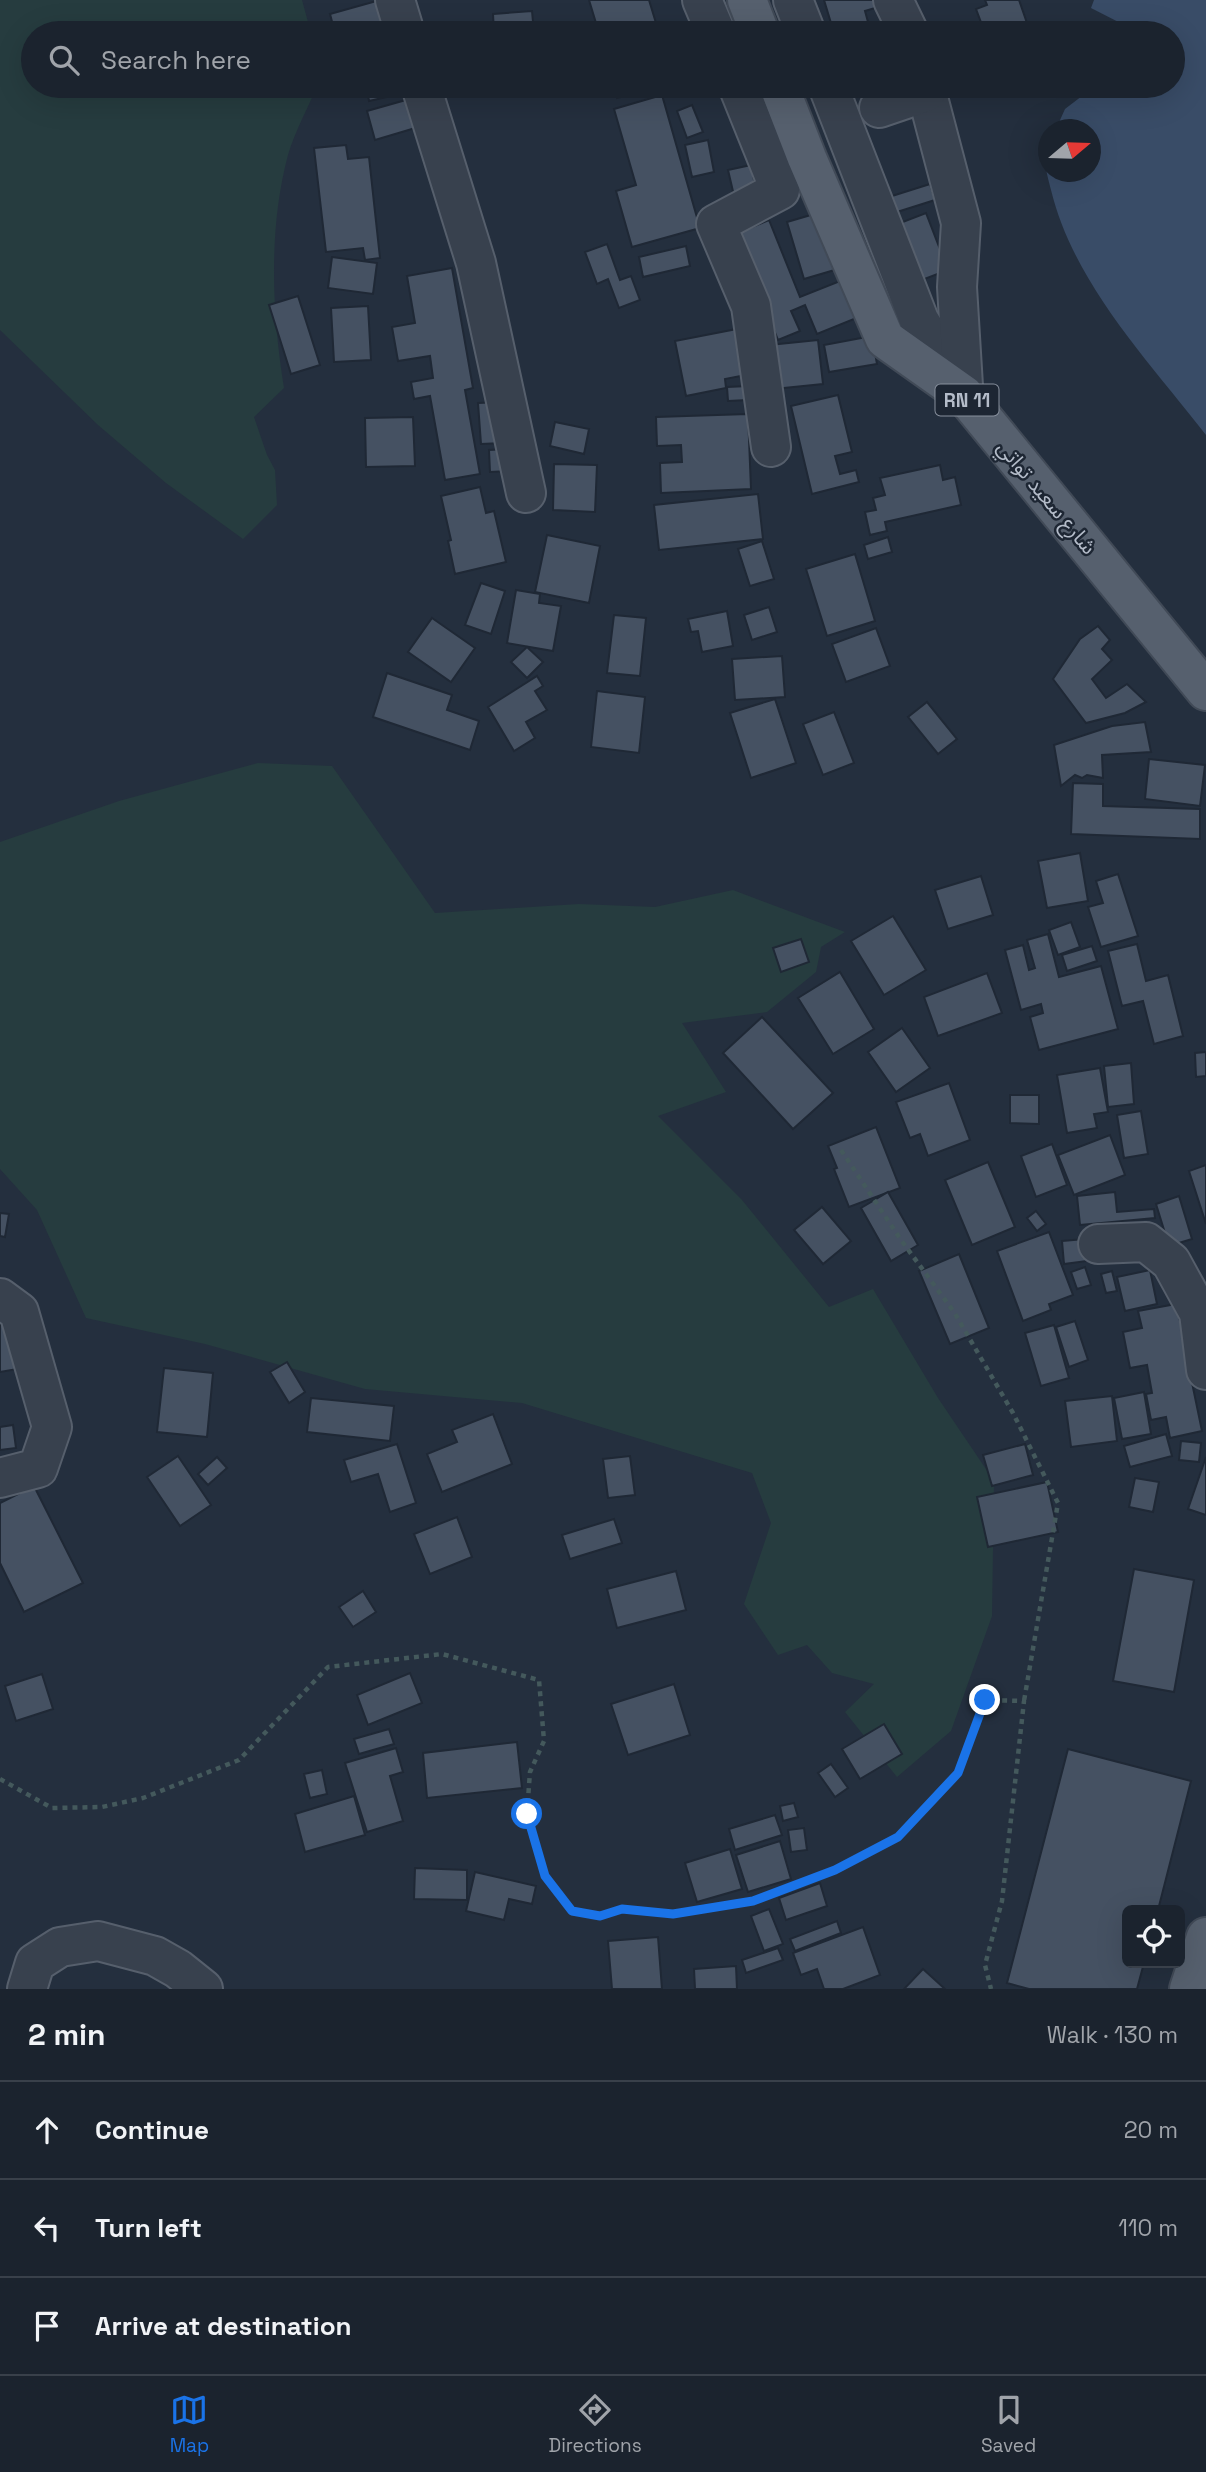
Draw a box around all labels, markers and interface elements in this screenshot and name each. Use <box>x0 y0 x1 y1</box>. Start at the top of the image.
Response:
search box <box>21 21 1185 98</box>
icon: search <box>45 41 83 79</box>
text: Search here <box>101 43 251 77</box>
north arrow <box>1038 119 1101 182</box>
road number: RN 11 <box>936 384 998 416</box>
street label: شارع سعيد تواتي <box>989 434 1103 562</box>
route end <box>969 1684 1000 1715</box>
route start <box>511 1798 542 1829</box>
map controls <box>1122 1905 1185 1968</box>
button: locate <box>1122 1905 1185 1968</box>
text: 2 min <box>28 2015 106 2054</box>
text: Walk · 130 m <box>1047 2020 1178 2050</box>
icon: ahead <box>28 2111 66 2149</box>
text: Continue <box>95 2113 209 2147</box>
text: 20 m <box>1124 2115 1178 2145</box>
icon: left <box>28 2209 66 2247</box>
text: Turn left <box>95 2211 202 2245</box>
text: 110 m <box>1118 2213 1178 2243</box>
icon: arrive <box>28 2307 66 2345</box>
text: Arrive at destination <box>95 2309 352 2343</box>
tab: Map <box>170 2391 209 2458</box>
tab: Directions <box>549 2391 642 2458</box>
tab: Saved <box>981 2391 1036 2458</box>

